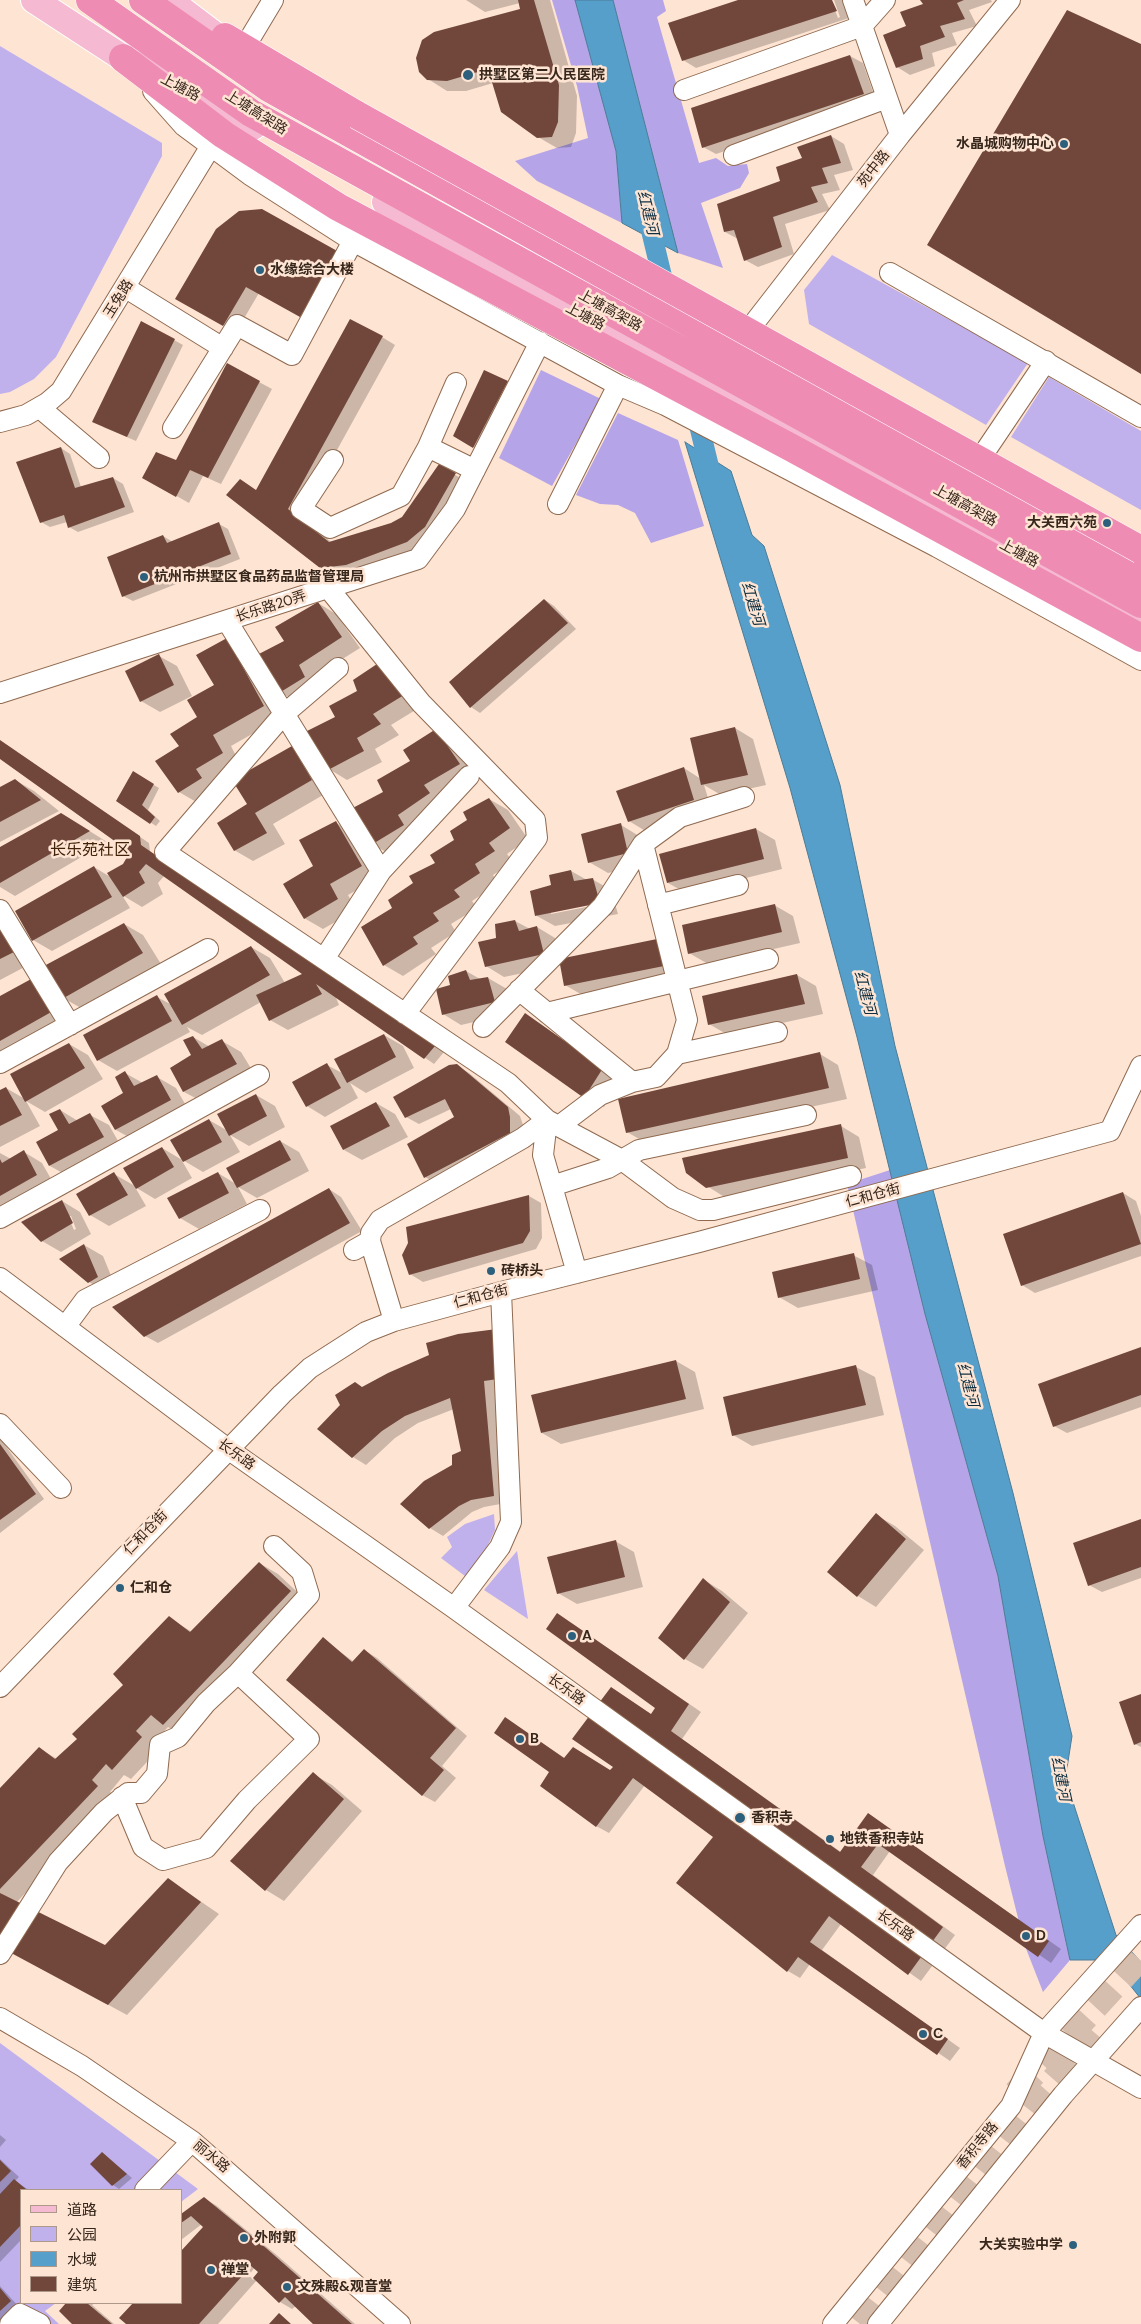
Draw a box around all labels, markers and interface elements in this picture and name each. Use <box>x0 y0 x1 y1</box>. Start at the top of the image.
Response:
place label: 拱墅区第二人民医院 <box>479 67 605 83</box>
marker: 拱墅区第二人民医院 <box>461 68 475 82</box>
street label: 上塘路 <box>158 71 202 105</box>
street label: 上塘高架路 <box>222 87 290 139</box>
place label: 水晶城购物中心 <box>956 136 1054 152</box>
marker: 水晶城购物中心 <box>1058 138 1070 150</box>
street label: 苑中路 <box>854 147 894 191</box>
water label: 红建河 <box>633 189 661 237</box>
place label: 水缘综合大楼 <box>270 262 354 278</box>
marker: 水缘综合大楼 <box>254 264 266 276</box>
street label: 玉兔路 <box>101 277 137 321</box>
street label: 上塘高架路 <box>575 287 645 335</box>
street label: 上塘路 <box>563 300 607 334</box>
street label: 上塘高架路 <box>930 482 1000 530</box>
place label: 大关西六苑 <box>1027 515 1097 531</box>
marker: 大关西六苑 <box>1101 517 1113 529</box>
street label: 上塘路 <box>997 536 1041 572</box>
place label: 杭州市拱墅区食品药品监督管理局 <box>154 569 364 585</box>
marker: 杭州市拱墅区食品药品监督管理局 <box>138 571 150 583</box>
water label: 红建河 <box>737 580 767 628</box>
street label: 长乐路20弄 <box>233 588 309 626</box>
district label: 长乐苑社区 <box>50 841 130 861</box>
water label: 红建河 <box>849 969 879 1017</box>
street label: 仁和仓街 <box>844 1181 902 1211</box>
place label: 砖桥头 <box>501 1263 543 1279</box>
marker: 砖桥头 <box>485 1265 497 1277</box>
street label: 仁和仓街 <box>452 1282 510 1312</box>
water label: 红建河 <box>952 1361 982 1409</box>
street label: 长乐路 <box>214 1436 258 1474</box>
street label: 仁和仓街 <box>121 1507 171 1559</box>
place label: 仁和仓 <box>130 1580 172 1596</box>
marker: 仁和仓 <box>114 1582 126 1594</box>
place label: A <box>582 1628 592 1644</box>
marker: A <box>566 1630 578 1642</box>
street label: 长乐路 <box>544 1671 588 1709</box>
place label: B <box>530 1731 539 1747</box>
marker: B <box>514 1733 526 1745</box>
water label: 红建河 <box>1047 1755 1073 1803</box>
place label: 香积寺 <box>751 1810 793 1826</box>
marker: 香积寺 <box>733 1811 747 1825</box>
place label: 地铁香积寺站 <box>840 1831 924 1847</box>
marker: 地铁香积寺站 <box>824 1833 836 1845</box>
street label: 长乐路 <box>873 1907 917 1945</box>
place label: D <box>1036 1928 1046 1944</box>
marker: D <box>1020 1930 1032 1942</box>
place label: C <box>933 2026 943 2042</box>
marker: C <box>917 2028 929 2040</box>
street label: 香积寺路 <box>954 2119 1002 2173</box>
street label: 丽水路 <box>190 2137 232 2177</box>
legend <box>20 2189 182 2304</box>
text: 道路 <box>67 2200 97 2220</box>
text: 公园 <box>67 2225 97 2245</box>
place label: 外附郭 <box>254 2230 296 2246</box>
marker: 外附郭 <box>238 2232 250 2244</box>
place label: 大关实验中学 <box>979 2237 1063 2253</box>
marker: 大关实验中学 <box>1067 2239 1079 2251</box>
text: 水域 <box>67 2250 97 2270</box>
place label: 禅堂 <box>221 2262 249 2278</box>
marker: 禅堂 <box>205 2264 217 2276</box>
text: 建筑 <box>67 2275 97 2295</box>
place label: 文殊殿&观音堂 <box>297 2279 392 2295</box>
marker: 文殊殿&观音堂 <box>281 2281 293 2293</box>

